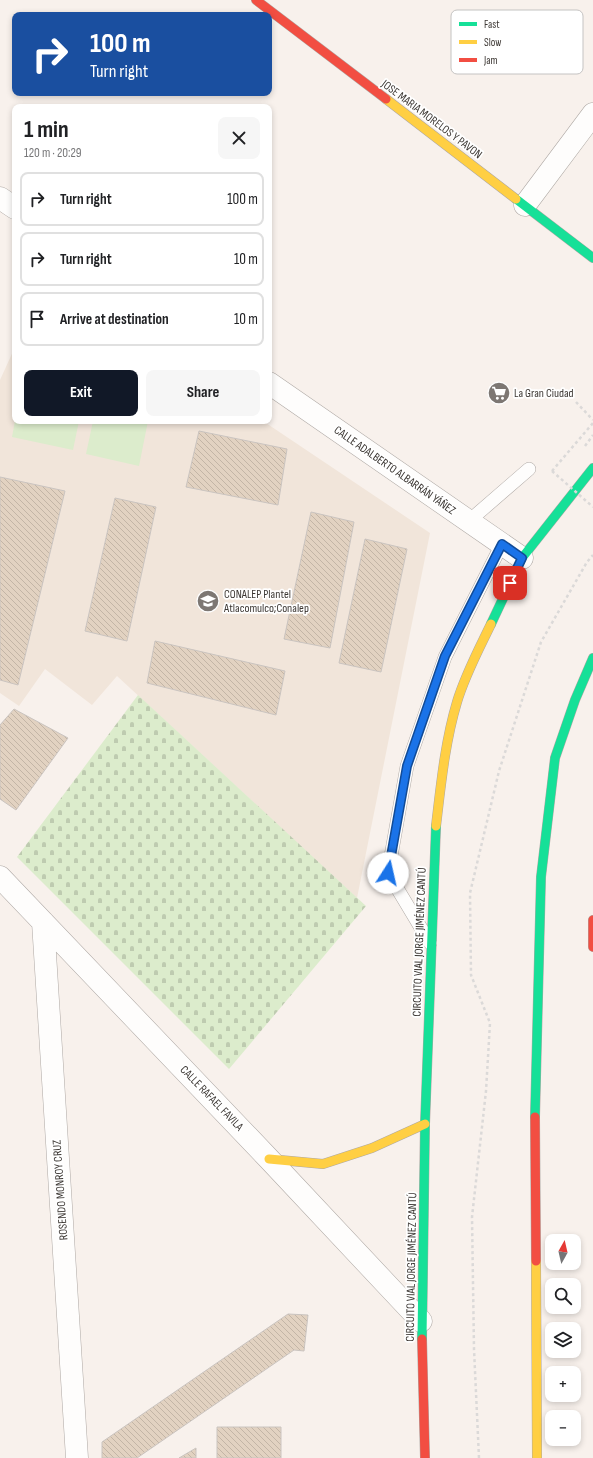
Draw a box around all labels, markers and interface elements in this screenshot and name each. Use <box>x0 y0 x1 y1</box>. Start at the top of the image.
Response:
legend <box>451 10 583 74</box>
text: Fast <box>484 18 500 31</box>
text: 100 m <box>90 27 151 60</box>
icon: right <box>24 28 76 80</box>
text: Slow <box>484 36 501 49</box>
text: Jam <box>483 54 498 67</box>
text: Turn right <box>90 61 148 82</box>
street label: JOSE MARIA MORELOS Y PAVON <box>378 76 485 162</box>
text: 1 min <box>24 115 69 144</box>
button: close <box>218 117 260 159</box>
text: 120 m · 20:29 <box>24 145 82 161</box>
icon: right <box>26 188 48 210</box>
text: Turn right <box>60 190 112 209</box>
text: 100 m <box>227 190 258 209</box>
icon: right <box>26 248 48 270</box>
text: Turn right <box>60 250 112 269</box>
text: 10 m <box>234 250 258 269</box>
icon: arrive <box>26 308 48 330</box>
text: Arrive at destination <box>60 310 169 329</box>
text: 10 m <box>234 310 258 329</box>
button: Exit <box>24 370 138 416</box>
button: Share <box>146 370 260 416</box>
supermarket icon: La Gran Ciudad <box>486 380 512 406</box>
place label: La Gran Ciudad <box>514 386 574 401</box>
street label: CALLE ADALBERTO ALBARRÁN YÁÑEZ <box>331 423 458 518</box>
pin <box>493 566 527 600</box>
icon: arrive <box>499 572 521 594</box>
place label: CONALEP Plantel Atlacomulco;Conalep <box>223 587 309 616</box>
school or university icon: CONALEP Plantel Atlacomulco;Conalep <box>195 588 221 614</box>
position arrow <box>367 852 409 894</box>
street label: CIRCUITO VIAL JORGE JIMÉNEZ CANTÚ <box>409 867 430 1017</box>
street label: CALLE RAFAEL FAVILA <box>177 1063 247 1135</box>
street label: ROSENDO MONROY CRUZ <box>50 1139 71 1241</box>
street label: CIRCUITO VIAL JORGE JIMÉNEZ CANTÚ <box>403 1192 420 1342</box>
north arrow <box>545 1234 581 1270</box>
map controls <box>545 1234 581 1446</box>
button: search <box>545 1278 581 1314</box>
button: layers <box>545 1322 581 1358</box>
button: + <box>545 1366 581 1402</box>
button: − <box>545 1410 581 1446</box>

